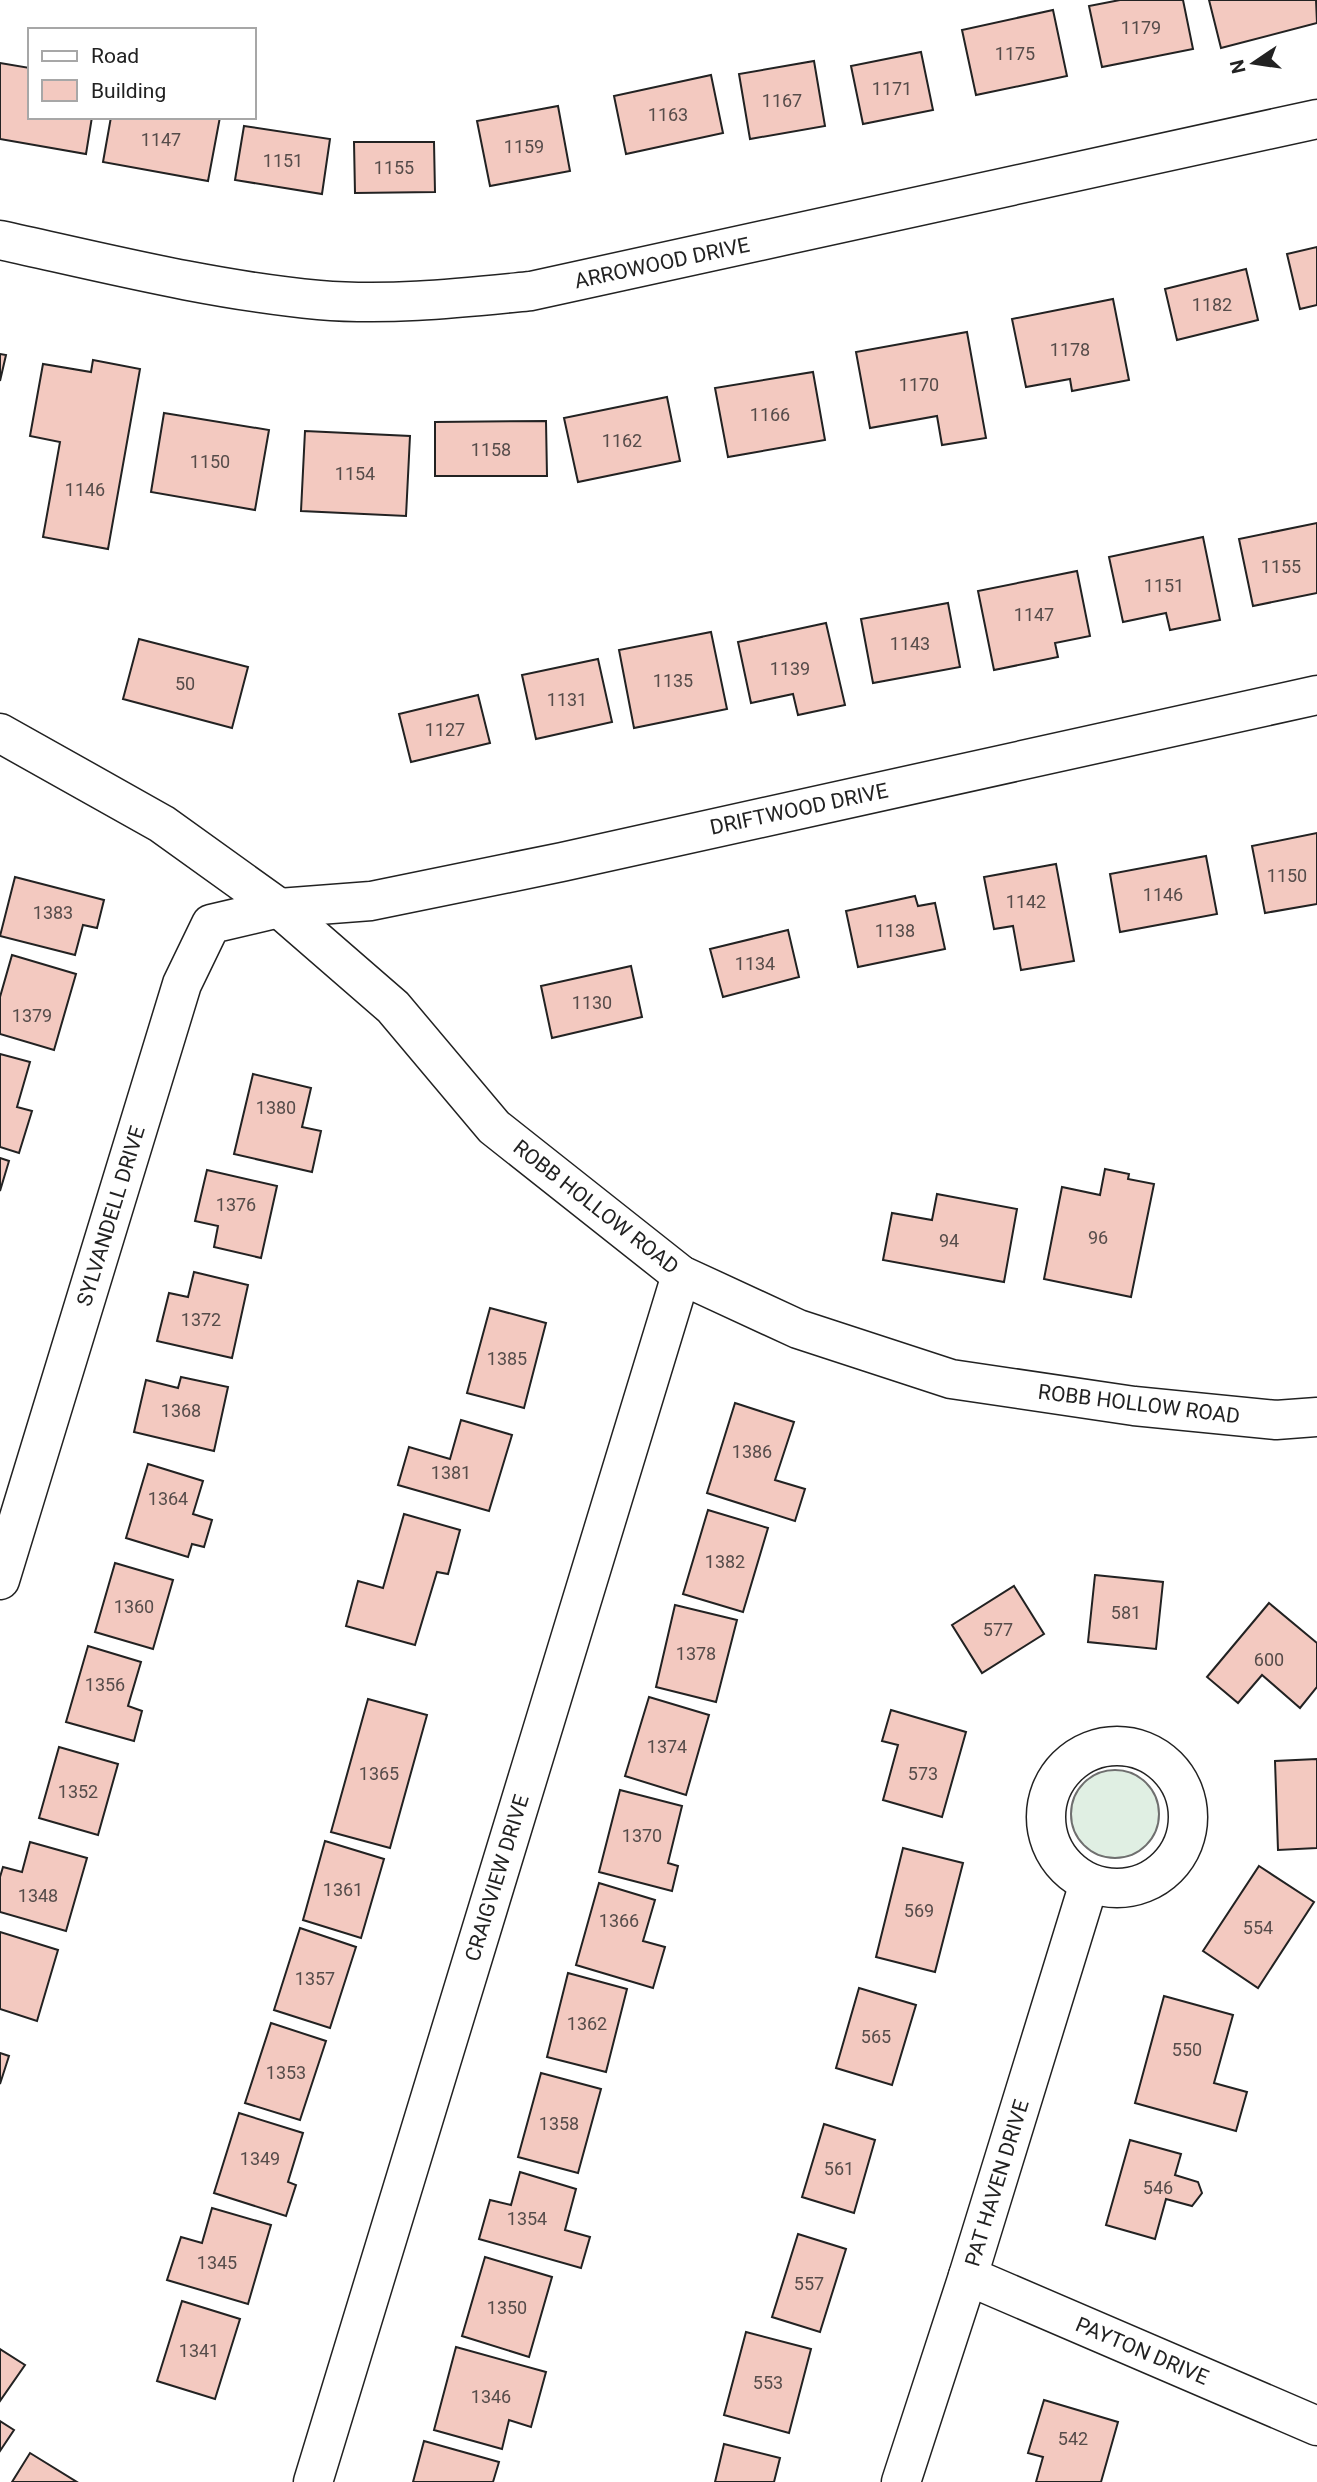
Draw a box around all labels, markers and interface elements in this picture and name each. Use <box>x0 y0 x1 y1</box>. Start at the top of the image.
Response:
house number: 1179 <box>1121 17 1161 38</box>
legend <box>28 28 256 119</box>
north arrow <box>1219 28 1289 98</box>
house number: 1175 <box>995 43 1035 64</box>
text: Road <box>91 44 139 68</box>
text: N <box>1225 58 1251 76</box>
house number: 1171 <box>872 78 912 99</box>
text: Building <box>91 79 166 103</box>
house number: 1167 <box>762 90 802 111</box>
house number: 1163 <box>648 104 688 125</box>
house number: 1147 <box>141 129 181 150</box>
house number: 1159 <box>504 136 544 157</box>
house number: 1151 <box>263 150 303 171</box>
house number: 1155 <box>374 157 414 178</box>
street label: ARROWOOD DRIVE <box>572 233 752 293</box>
house number: 1182 <box>1192 294 1232 315</box>
house number: 1178 <box>1050 339 1090 360</box>
house number: 1170 <box>899 374 939 395</box>
house number: 1166 <box>750 404 790 425</box>
house number: 1162 <box>602 430 642 451</box>
house number: 1158 <box>471 439 511 460</box>
house number: 1150 <box>190 451 230 472</box>
house number: 1154 <box>335 463 375 484</box>
house number: 1146 <box>65 479 105 500</box>
house number: 1155 <box>1261 556 1301 577</box>
house number: 1151 <box>1144 575 1184 596</box>
house number: 1147 <box>1014 604 1054 625</box>
house number: 1143 <box>890 633 930 654</box>
house number: 1139 <box>770 658 810 679</box>
house number: 1135 <box>653 670 693 691</box>
house number: 50 <box>175 673 195 694</box>
house number: 1131 <box>547 689 587 710</box>
house number: 1127 <box>425 719 465 740</box>
street label: DRIFTWOOD DRIVE <box>708 778 890 840</box>
house number: 1150 <box>1267 865 1307 886</box>
house number: 1146 <box>1143 884 1183 905</box>
house number: 1142 <box>1006 891 1046 912</box>
house number: 1383 <box>33 902 73 923</box>
house number: 1138 <box>875 920 915 941</box>
house number: 1134 <box>735 953 775 974</box>
house number: 1130 <box>572 992 612 1013</box>
house number: 1379 <box>12 1005 52 1026</box>
house number: 1380 <box>256 1097 296 1118</box>
street label: SYLVANDELL DRIVE <box>72 1123 150 1309</box>
street label: ROBB HOLLOW ROAD <box>509 1135 683 1279</box>
house number: 1376 <box>216 1194 256 1215</box>
house number: 96 <box>1088 1227 1108 1248</box>
house number: 94 <box>939 1230 959 1251</box>
house number: 1372 <box>181 1309 221 1330</box>
house number: 1385 <box>487 1348 527 1369</box>
street label: ROBB HOLLOW ROAD <box>1037 1380 1241 1428</box>
house number: 1368 <box>161 1400 201 1421</box>
house number: 1386 <box>732 1441 772 1462</box>
house number: 1381 <box>431 1462 471 1483</box>
house number: 1364 <box>148 1488 188 1509</box>
house number: 1382 <box>705 1551 745 1572</box>
house number: 1360 <box>114 1596 154 1617</box>
house number: 581 <box>1111 1602 1141 1623</box>
house number: 577 <box>983 1619 1013 1640</box>
house number: 1378 <box>676 1643 716 1664</box>
house number: 600 <box>1254 1649 1284 1670</box>
house number: 1356 <box>85 1674 125 1695</box>
house number: 1374 <box>647 1736 687 1757</box>
house number: 1365 <box>359 1763 399 1784</box>
house number: 573 <box>908 1763 938 1784</box>
house number: 1352 <box>58 1781 98 1802</box>
street label: CRAIGVIEW DRIVE <box>460 1792 534 1964</box>
house number: 1370 <box>622 1825 662 1846</box>
house number: 1361 <box>323 1879 363 1900</box>
house number: 1348 <box>18 1885 58 1906</box>
house number: 569 <box>904 1900 934 1921</box>
house number: 1366 <box>599 1910 639 1931</box>
house number: 554 <box>1243 1917 1273 1938</box>
house number: 1357 <box>295 1968 335 1989</box>
house number: 1362 <box>567 2013 607 2034</box>
house number: 565 <box>861 2026 891 2047</box>
house number: 550 <box>1172 2039 1202 2060</box>
house number: 1353 <box>266 2062 306 2083</box>
street label: PAT HAVEN DRIVE <box>960 2097 1034 2269</box>
house number: 1358 <box>539 2113 579 2134</box>
house number: 1349 <box>240 2148 280 2169</box>
house number: 561 <box>824 2158 854 2179</box>
house number: 546 <box>1143 2177 1173 2198</box>
house number: 1354 <box>507 2208 547 2229</box>
house number: 1345 <box>197 2252 237 2273</box>
house number: 557 <box>794 2273 824 2294</box>
house number: 1350 <box>487 2297 527 2318</box>
street label: PAYTON DRIVE <box>1072 2312 1212 2390</box>
house number: 1341 <box>179 2340 219 2361</box>
house number: 553 <box>753 2372 783 2393</box>
house number: 1346 <box>471 2386 511 2407</box>
house number: 542 <box>1058 2428 1088 2449</box>

